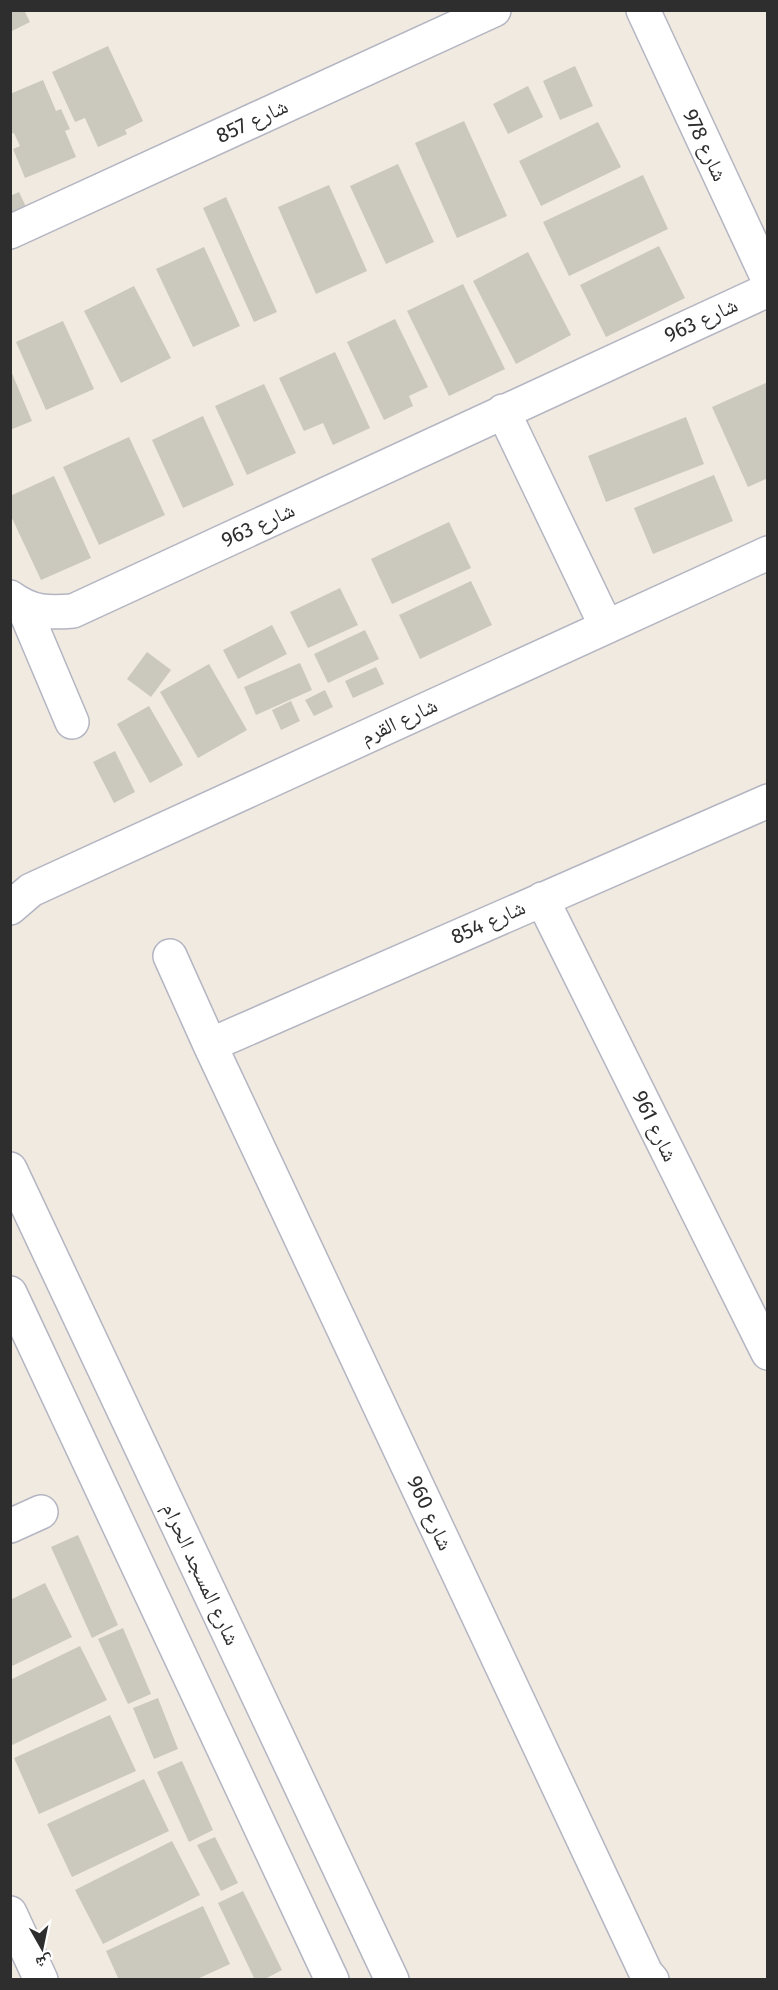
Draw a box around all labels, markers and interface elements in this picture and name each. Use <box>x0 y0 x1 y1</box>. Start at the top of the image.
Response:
street label: شارع 857 <box>212 93 292 149</box>
street label: شارع 978 <box>677 105 733 185</box>
street label: شارع 963 <box>660 292 742 348</box>
street label: شارع 963 <box>217 497 299 553</box>
street label: شارع القرم <box>356 692 442 751</box>
street label: شارع 854 <box>447 894 529 950</box>
street label: شارع 961 <box>627 1086 683 1166</box>
street label: شارع 960 <box>401 1472 459 1554</box>
street label: شارع المسجد الحرام <box>156 1499 245 1650</box>
north arrow <box>12 1918 72 1978</box>
text: ش <box>34 1952 54 1973</box>

